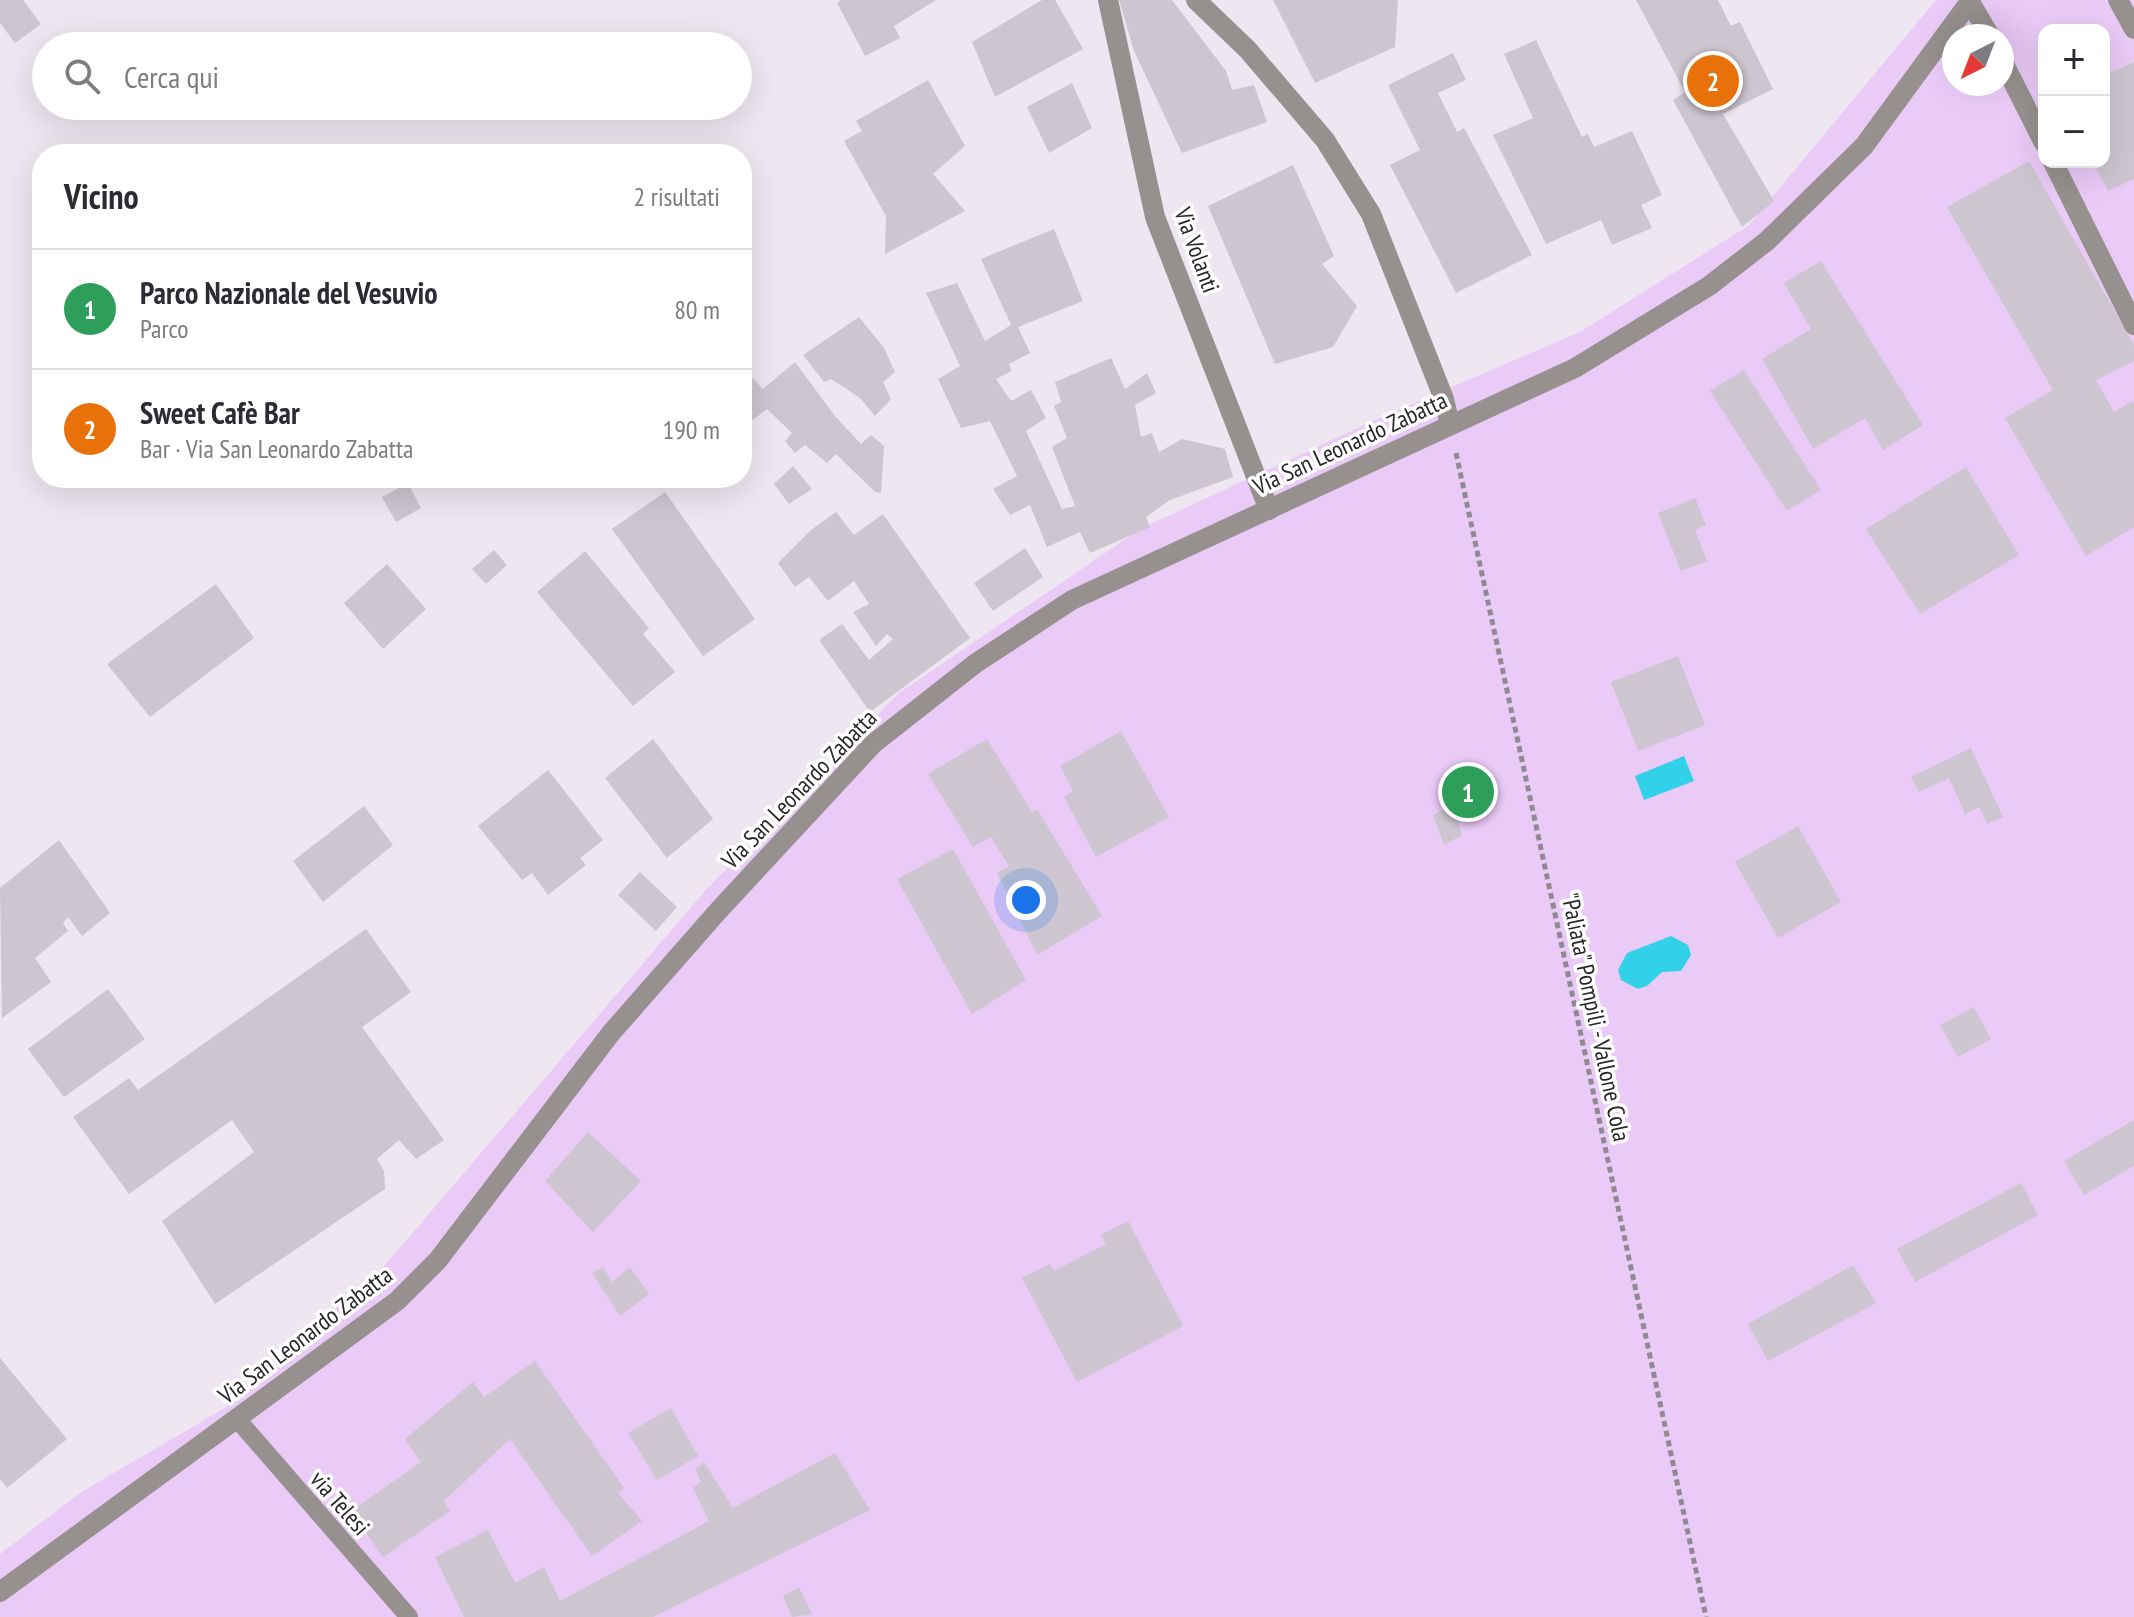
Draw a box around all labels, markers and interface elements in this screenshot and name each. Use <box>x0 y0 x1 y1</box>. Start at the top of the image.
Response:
north arrow <box>1942 24 2014 96</box>
map controls <box>2038 24 2110 168</box>
button: + <box>2038 24 2110 96</box>
search box <box>32 32 752 120</box>
pin: 2 <box>1687 51 1739 111</box>
icon: search <box>60 54 104 98</box>
text: Cerca qui <box>124 57 219 96</box>
button: − <box>2038 96 2110 168</box>
text: Vicino <box>64 174 139 218</box>
text: 2 risultati <box>634 180 720 213</box>
street label: Via Volanti <box>1167 202 1227 297</box>
text: Parco Nazionale del Vesuvio <box>140 273 438 312</box>
text: 1 <box>84 293 96 326</box>
text: 80 m <box>674 293 720 326</box>
text: Parco <box>140 312 189 345</box>
street label: Via San Leonardo Zabatta <box>1247 385 1452 502</box>
text: Sweet Cafè Bar <box>140 393 300 432</box>
text: 2 <box>84 413 96 446</box>
text: 190 m <box>662 413 720 446</box>
text: Bar · Via San Leonardo Zabatta <box>140 432 413 465</box>
street label: Via San Leonardo Zabatta <box>714 703 883 876</box>
pin: 1 <box>1442 762 1494 822</box>
your location <box>1006 880 1046 920</box>
street label: "Paliata" Pompili - Vallone Cola <box>1555 890 1637 1144</box>
street label: Via San Leonardo Zabatta <box>211 1259 398 1411</box>
street label: via Telesi <box>304 1464 376 1542</box>

